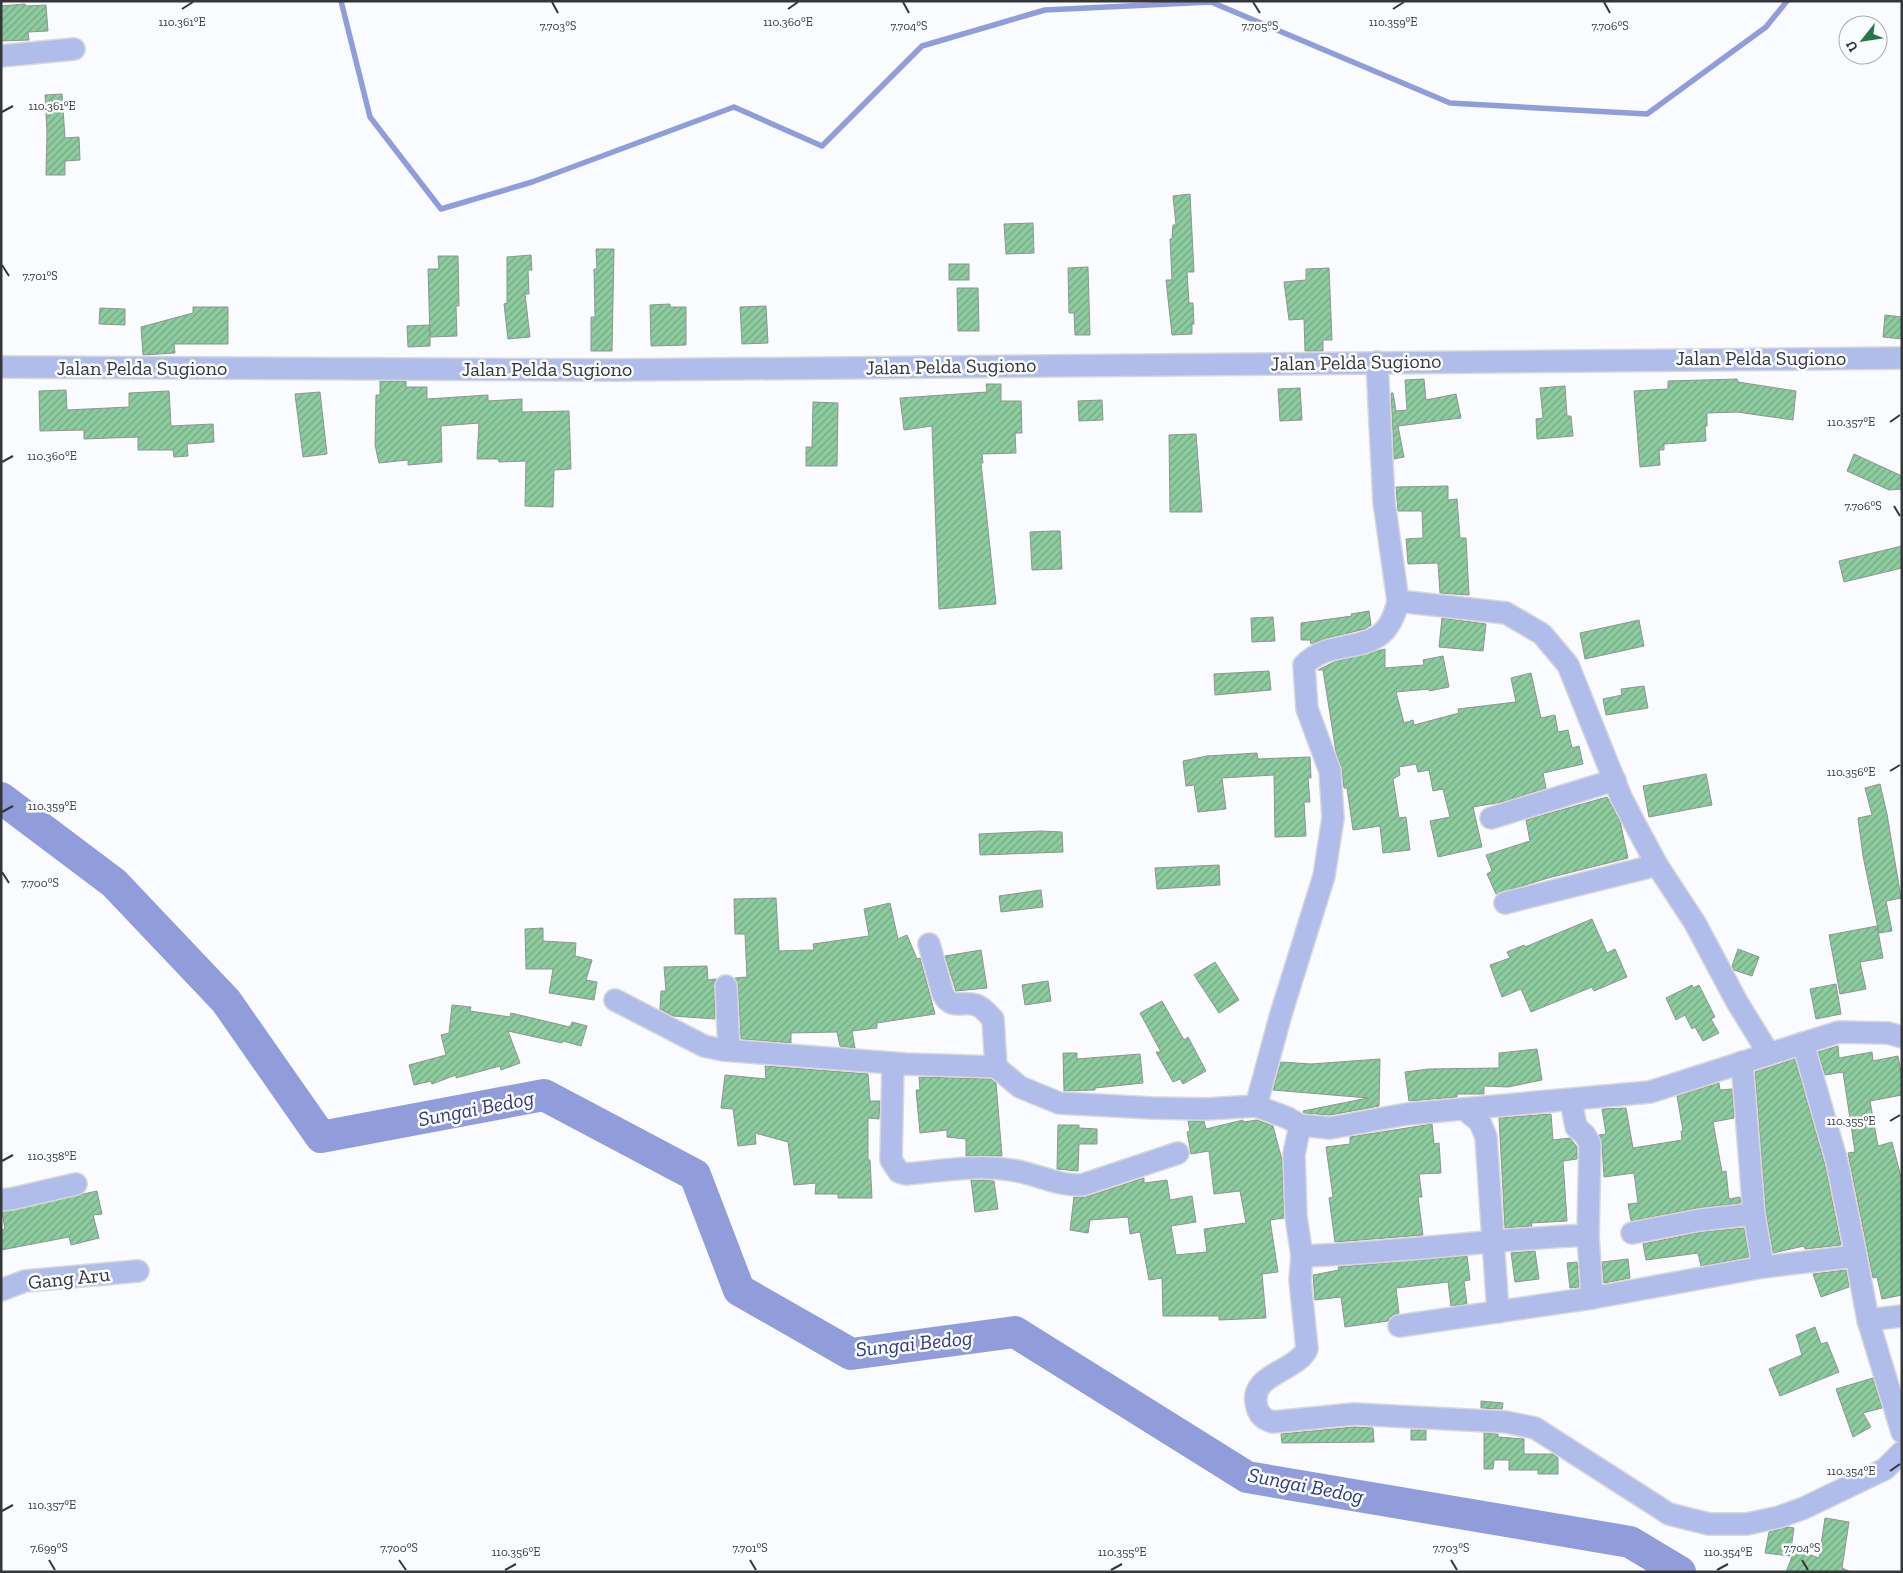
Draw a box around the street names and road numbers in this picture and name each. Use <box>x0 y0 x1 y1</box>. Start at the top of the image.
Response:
street label: Jalan Pelda Sugiono <box>1676 346 1846 370</box>
street label: Jalan Pelda Sugiono <box>1271 349 1441 375</box>
street label: Jalan Pelda Sugiono <box>866 353 1036 379</box>
street label: Jalan Pelda Sugiono <box>57 356 227 380</box>
street label: Jalan Pelda Sugiono <box>462 357 632 381</box>
street label: Gang Aru <box>27 1262 111 1294</box>

